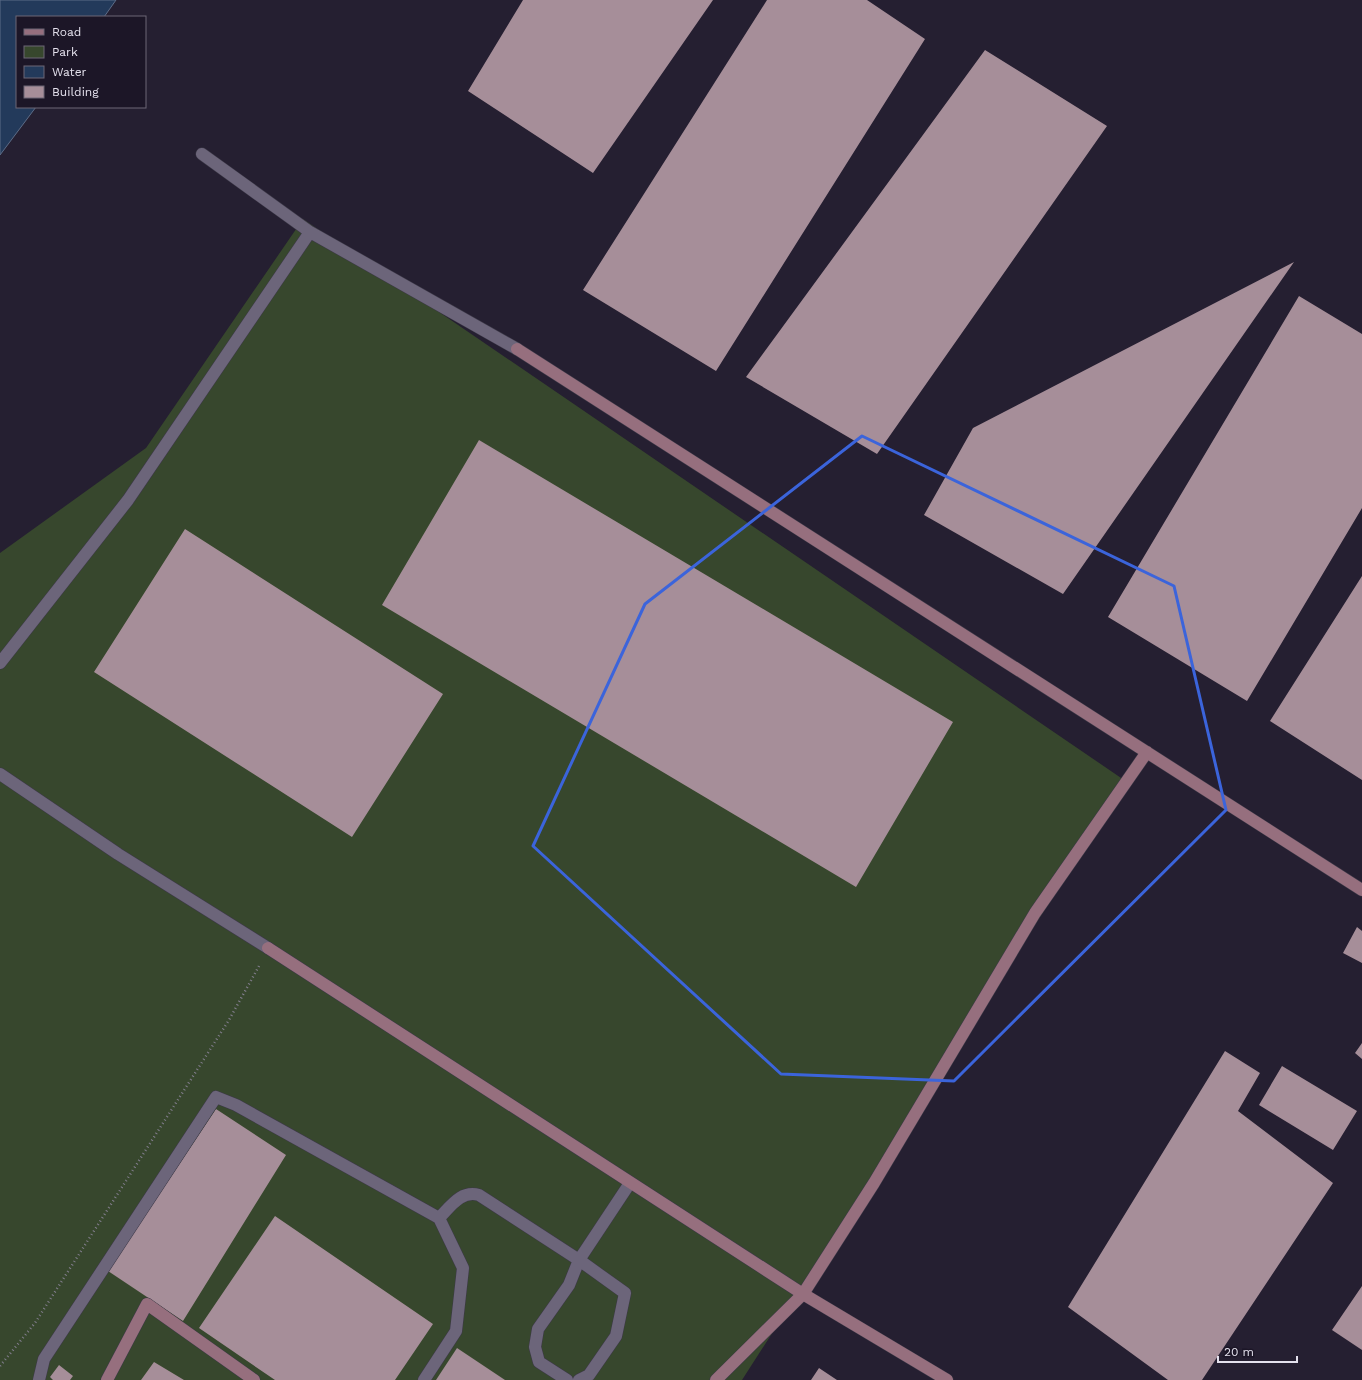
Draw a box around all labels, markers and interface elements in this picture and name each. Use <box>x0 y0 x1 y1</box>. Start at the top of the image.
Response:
legend <box>16 16 146 108</box>
text: Road <box>52 25 81 39</box>
text: Park <box>52 45 78 59</box>
text: Water <box>52 65 87 79</box>
text: Building <box>52 85 99 99</box>
scale bar <box>1218 1338 1297 1364</box>
text: 20 m <box>1224 1345 1254 1359</box>

